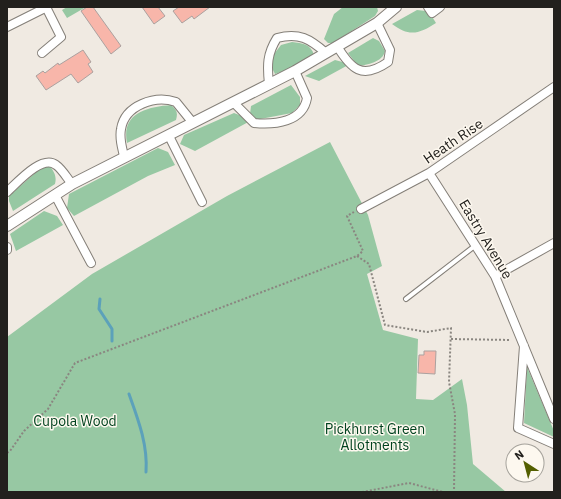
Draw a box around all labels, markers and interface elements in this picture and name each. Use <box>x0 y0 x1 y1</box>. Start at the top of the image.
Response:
street label: Heath Rise <box>420 114 487 168</box>
street label: Eastry Avenue <box>455 196 517 282</box>
park label: Cupola Wood <box>33 412 117 430</box>
park label: Pickhurst Green Allotments <box>325 420 425 454</box>
north arrow <box>505 443 545 483</box>
text: N <box>512 447 526 463</box>

